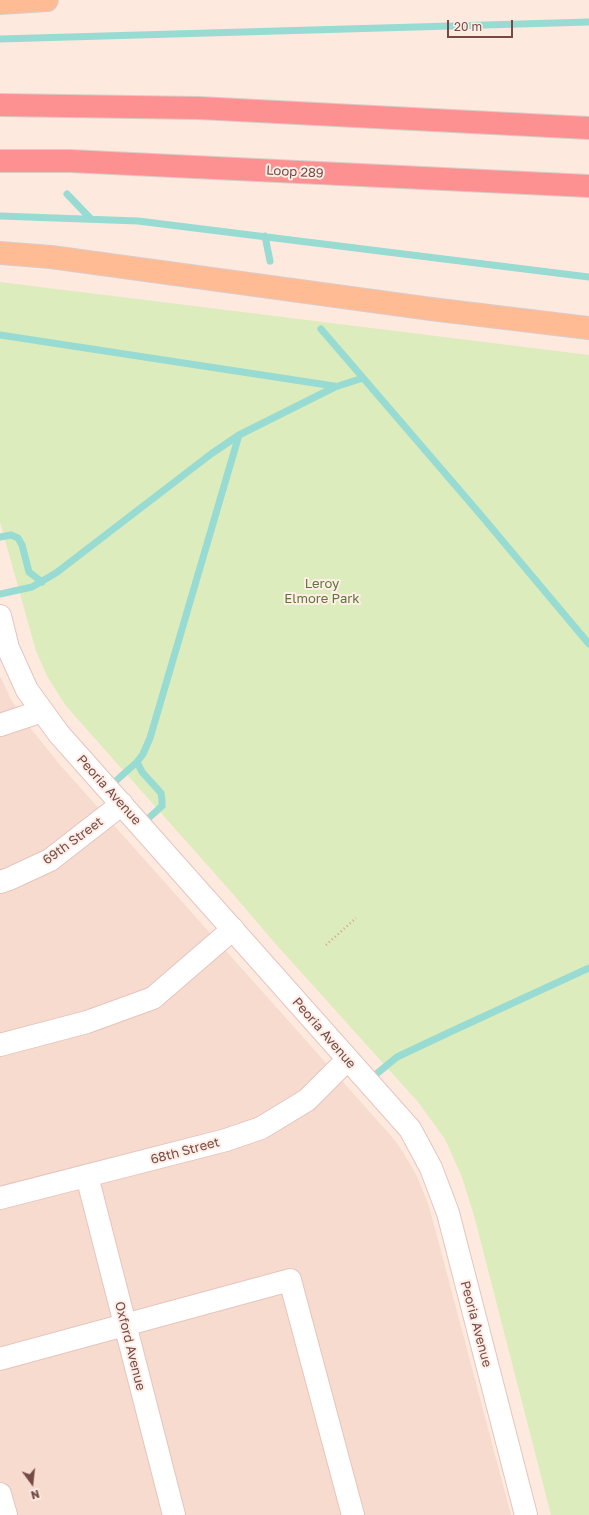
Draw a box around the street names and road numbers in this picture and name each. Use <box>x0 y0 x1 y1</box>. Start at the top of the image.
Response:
street label: Loop 289 <box>266 163 324 181</box>
street label: Peoria Avenue <box>74 752 144 828</box>
street label: 69th Street <box>40 814 106 868</box>
street label: Peoria Avenue <box>289 994 359 1072</box>
street label: 68th Street <box>149 1134 221 1168</box>
street label: Peoria Avenue <box>457 1279 495 1369</box>
street label: Oxford Avenue <box>111 1300 149 1392</box>

